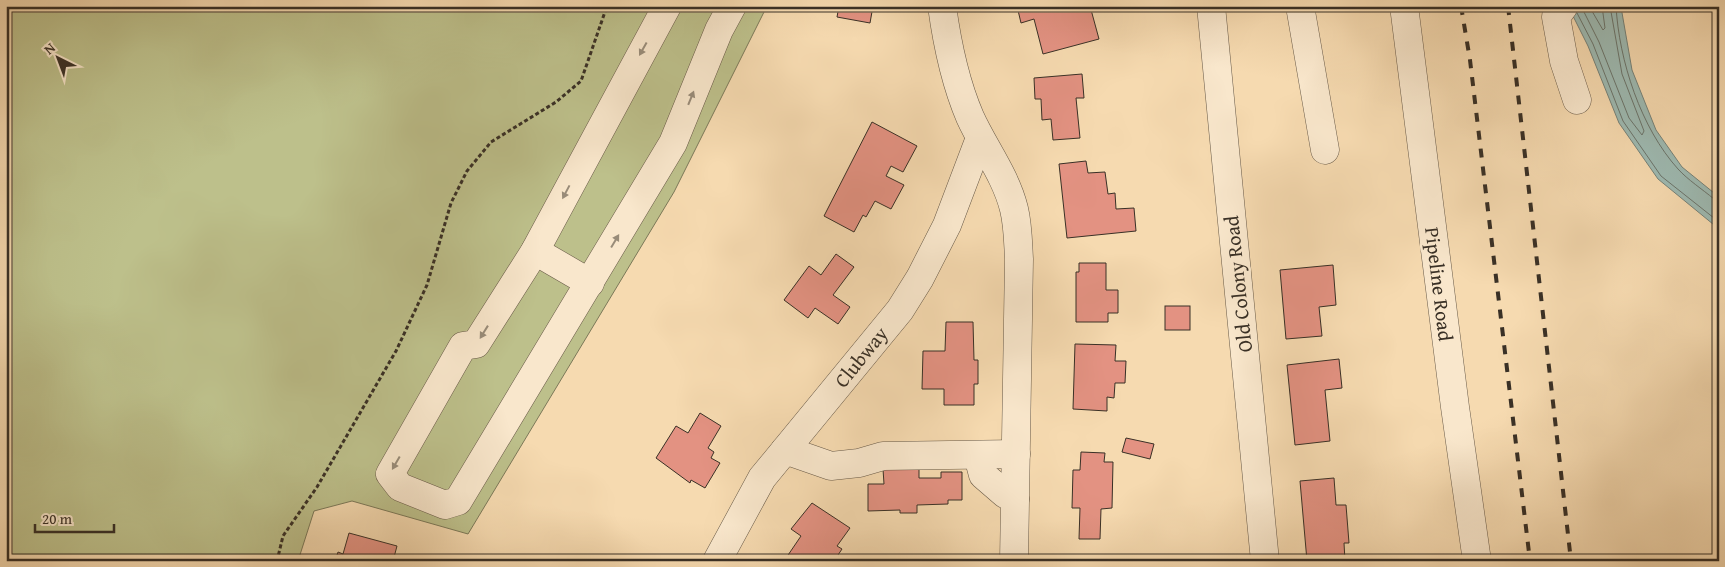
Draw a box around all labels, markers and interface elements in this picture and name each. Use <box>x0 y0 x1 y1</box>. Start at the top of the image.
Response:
north arrow <box>32 32 82 82</box>
text: N <box>39 37 60 59</box>
one-way arrow <box>639 42 647 56</box>
one-way arrow <box>688 91 696 105</box>
one-way arrow <box>562 185 570 199</box>
street label: Old Colony Road <box>1216 214 1259 354</box>
street label: Pipeline Road <box>1418 225 1461 343</box>
one-way arrow <box>610 235 619 248</box>
street label: Clubway <box>827 320 894 393</box>
one-way arrow <box>479 325 489 339</box>
one-way arrow <box>392 456 400 470</box>
scale bar <box>35 502 114 534</box>
text: 20 m <box>42 508 73 529</box>

